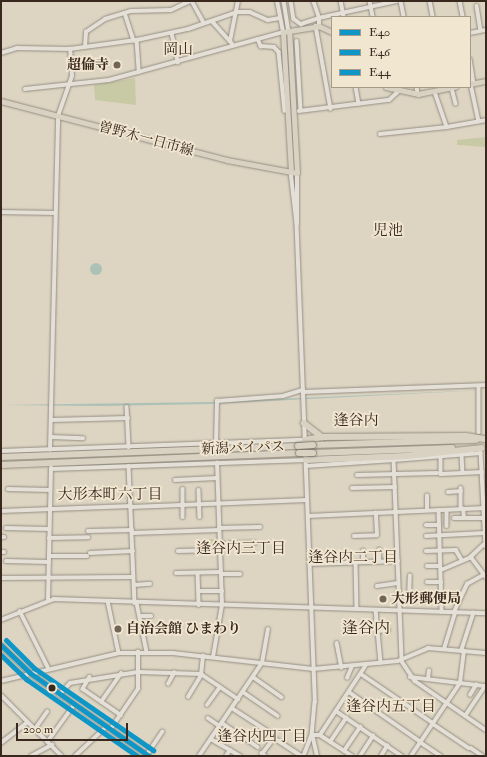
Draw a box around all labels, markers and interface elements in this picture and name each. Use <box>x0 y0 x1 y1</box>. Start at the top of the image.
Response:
legend <box>331 16 471 88</box>
text: E40 <box>369 25 390 40</box>
district label: 岡山 <box>163 41 193 59</box>
text: E46 <box>369 45 390 60</box>
place label: 超倫寺 <box>67 57 109 73</box>
marker: 超倫寺 <box>112 60 122 70</box>
text: E44 <box>369 65 391 80</box>
street label: 曽野木一日市線 <box>96 118 196 160</box>
district label: 児池 <box>373 222 403 240</box>
district label: 逢谷内 <box>334 412 378 430</box>
street label: 新潟バイパス <box>201 438 285 458</box>
district label: 大形本町六丁目 <box>58 486 162 504</box>
district label: 逢谷内三丁目 <box>196 540 286 558</box>
district label: 逢谷内二丁目 <box>308 549 398 567</box>
place label: 大形郵便局 <box>391 591 461 607</box>
marker: 大形郵便局 <box>378 594 388 604</box>
district label: 逢谷内 <box>342 618 390 638</box>
place label: 自治会館 ひまわり <box>126 621 241 637</box>
marker: 自治会館 ひまわり <box>113 624 123 634</box>
unlabelled marker <box>47 683 57 693</box>
district label: 逢谷内五丁目 <box>346 698 436 716</box>
scale bar <box>18 715 130 741</box>
text: 200 m <box>23 722 53 737</box>
district label: 逢谷内四丁目 <box>217 728 307 746</box>

